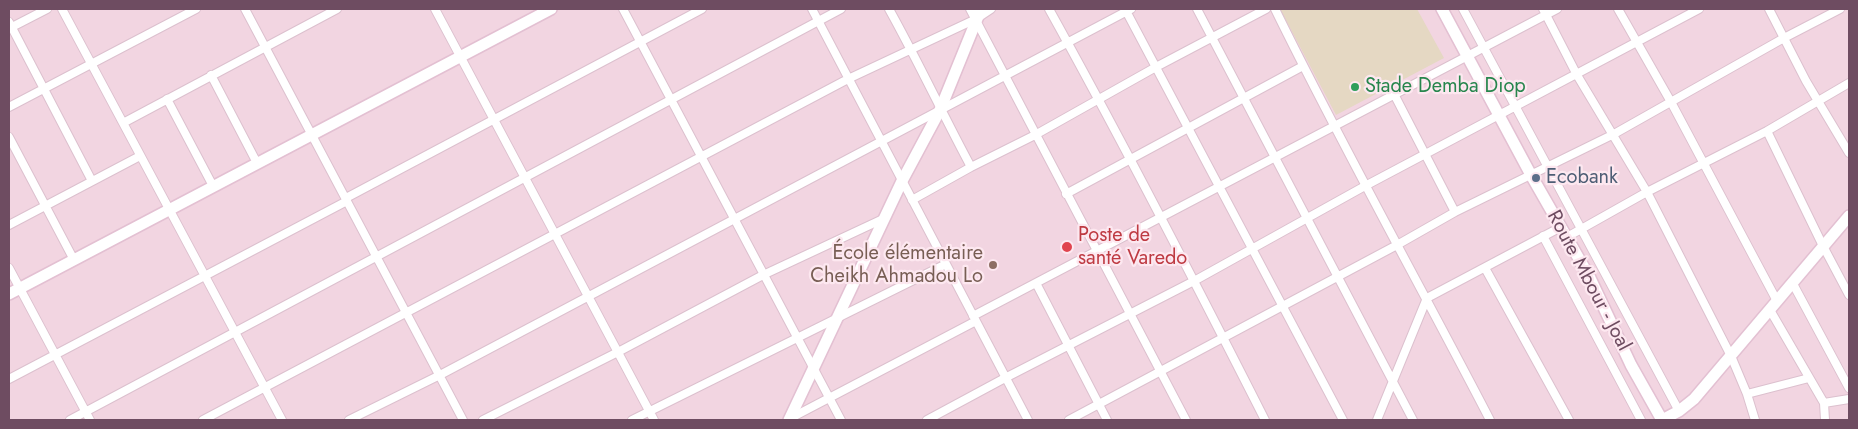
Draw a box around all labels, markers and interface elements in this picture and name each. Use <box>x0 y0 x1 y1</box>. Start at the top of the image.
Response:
place label: Stade Demba Diop <box>1365 75 1526 99</box>
marker: Stade Demba Diop <box>1349 81 1361 93</box>
place label: Ecobank <box>1546 166 1618 190</box>
marker: Ecobank <box>1530 172 1542 184</box>
street label: Route Mbour - Joal <box>1541 207 1635 355</box>
place label: Poste de santé Varedo <box>1078 224 1187 271</box>
marker: Poste de santé Varedo <box>1060 240 1074 254</box>
place label: École élémentaire Cheikh Ahmadou Lo <box>810 242 983 289</box>
marker: École élémentaire Cheikh Ahmadou Lo <box>987 259 999 271</box>

